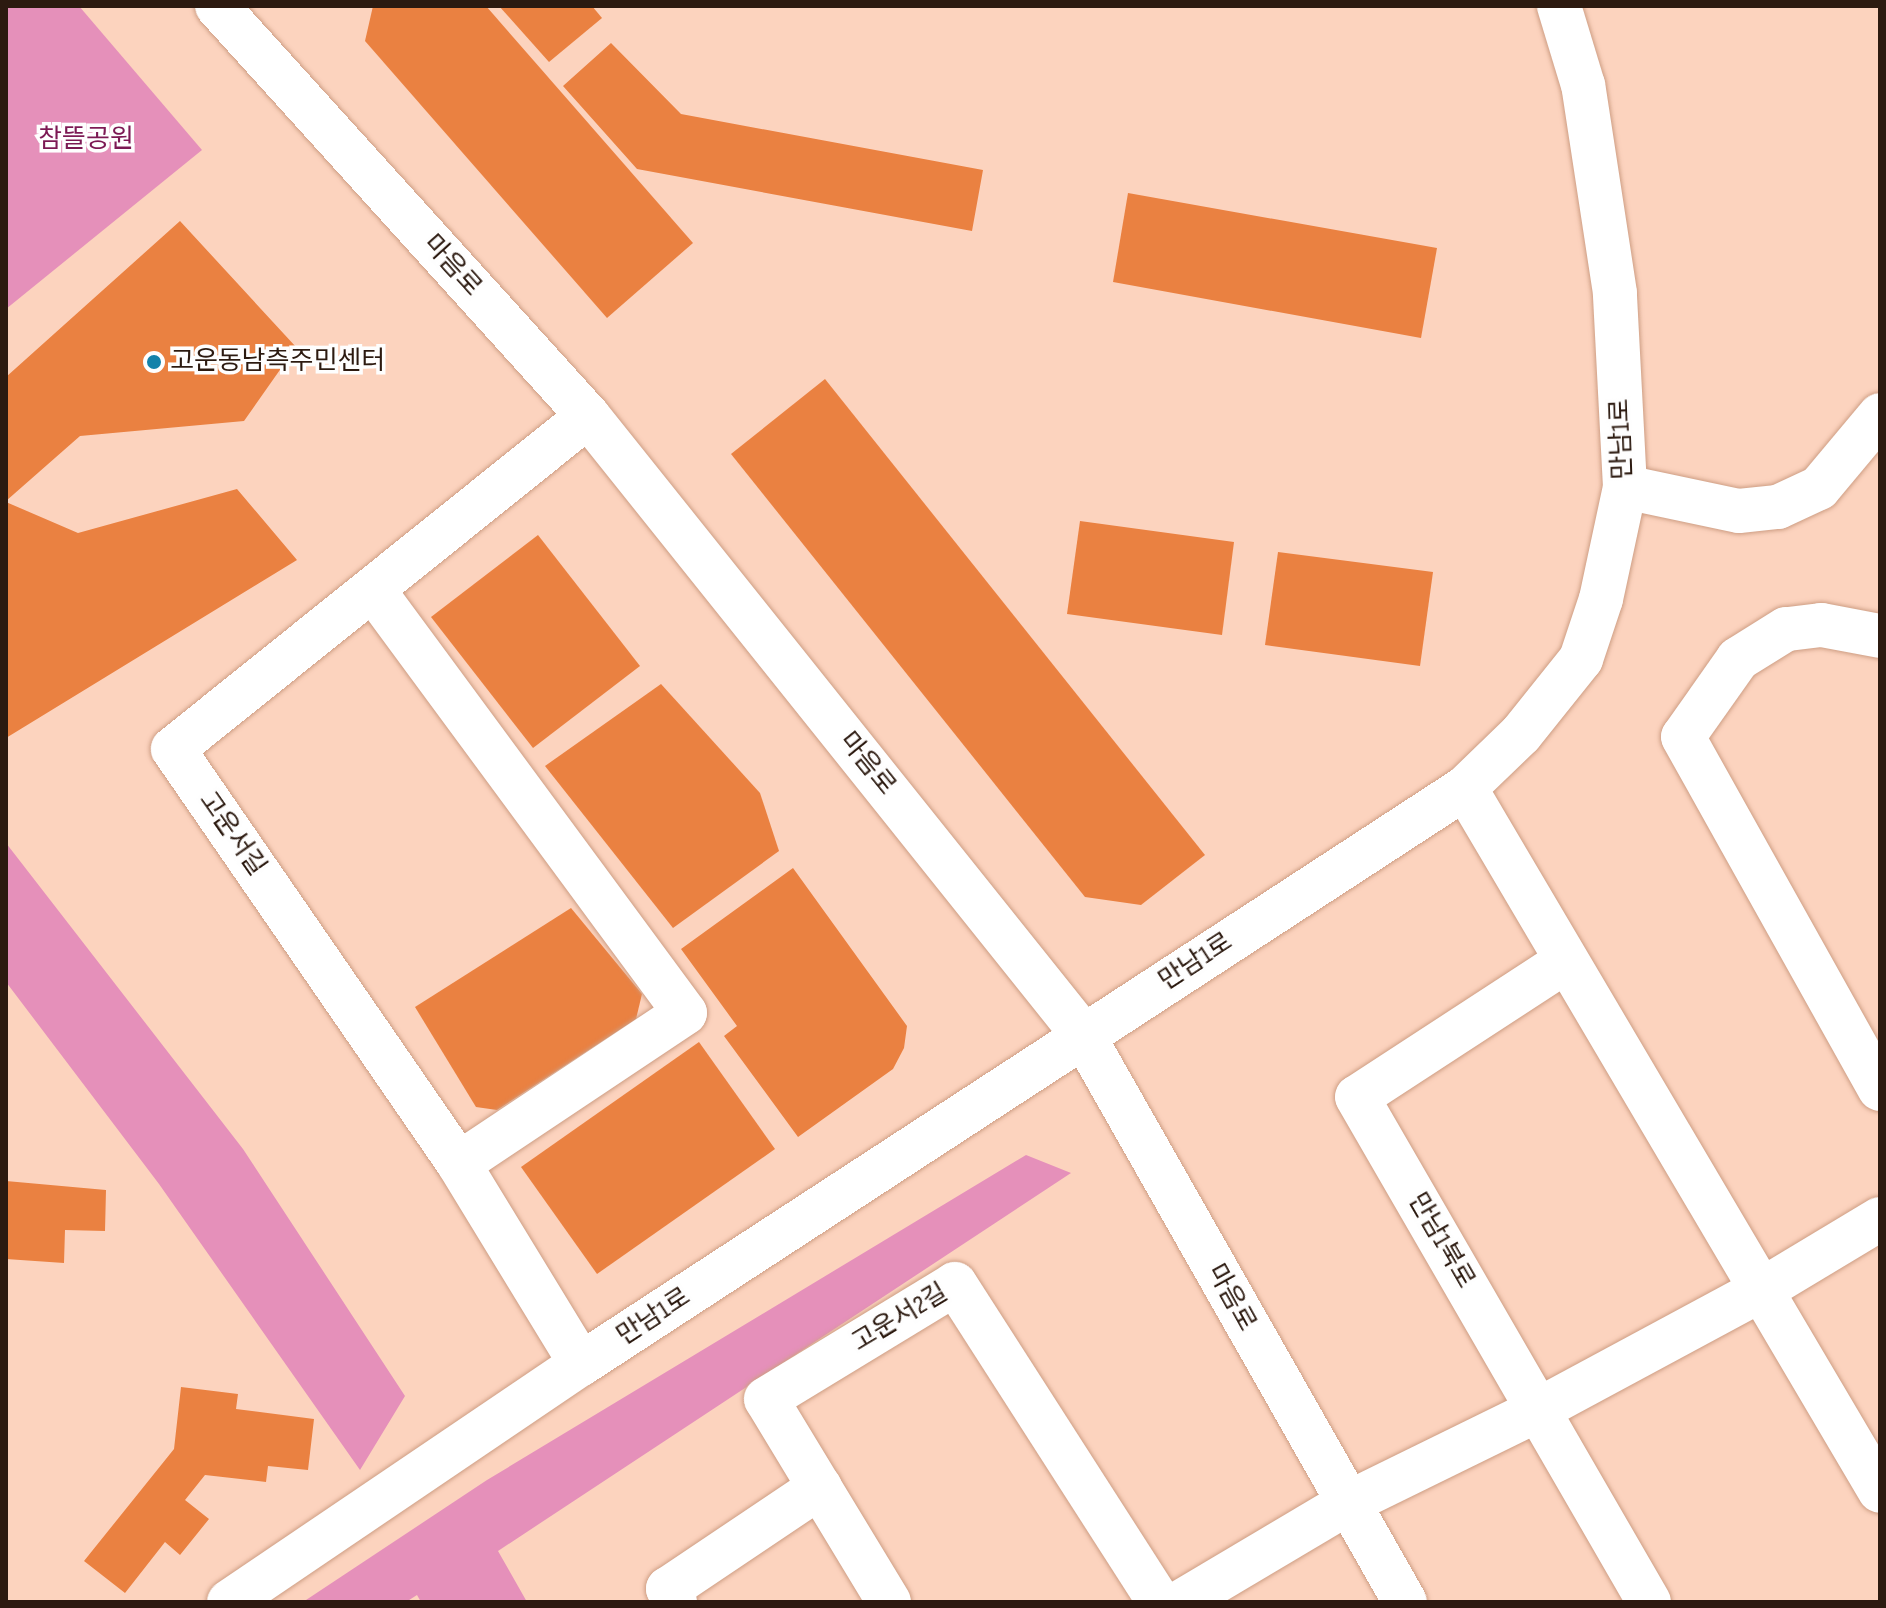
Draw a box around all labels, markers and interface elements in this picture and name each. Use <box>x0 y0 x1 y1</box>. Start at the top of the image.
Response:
park label: 참뜰공원 <box>38 124 134 156</box>
street label: 마음로 <box>416 229 488 303</box>
place label: 고운동남측주민센터 <box>170 346 385 378</box>
marker: 고운동남측주민센터 <box>145 353 163 371</box>
street label: 만남1로 <box>1605 398 1639 480</box>
street label: 마음로 <box>832 726 902 802</box>
street label: 고운서길 <box>192 786 272 882</box>
street label: 만남1로 <box>1154 927 1238 997</box>
street label: 만남1북로 <box>1401 1188 1481 1294</box>
street label: 마음로 <box>1200 1259 1262 1337</box>
street label: 고운서2길 <box>846 1277 954 1359</box>
street label: 만남1로 <box>612 1282 696 1352</box>

